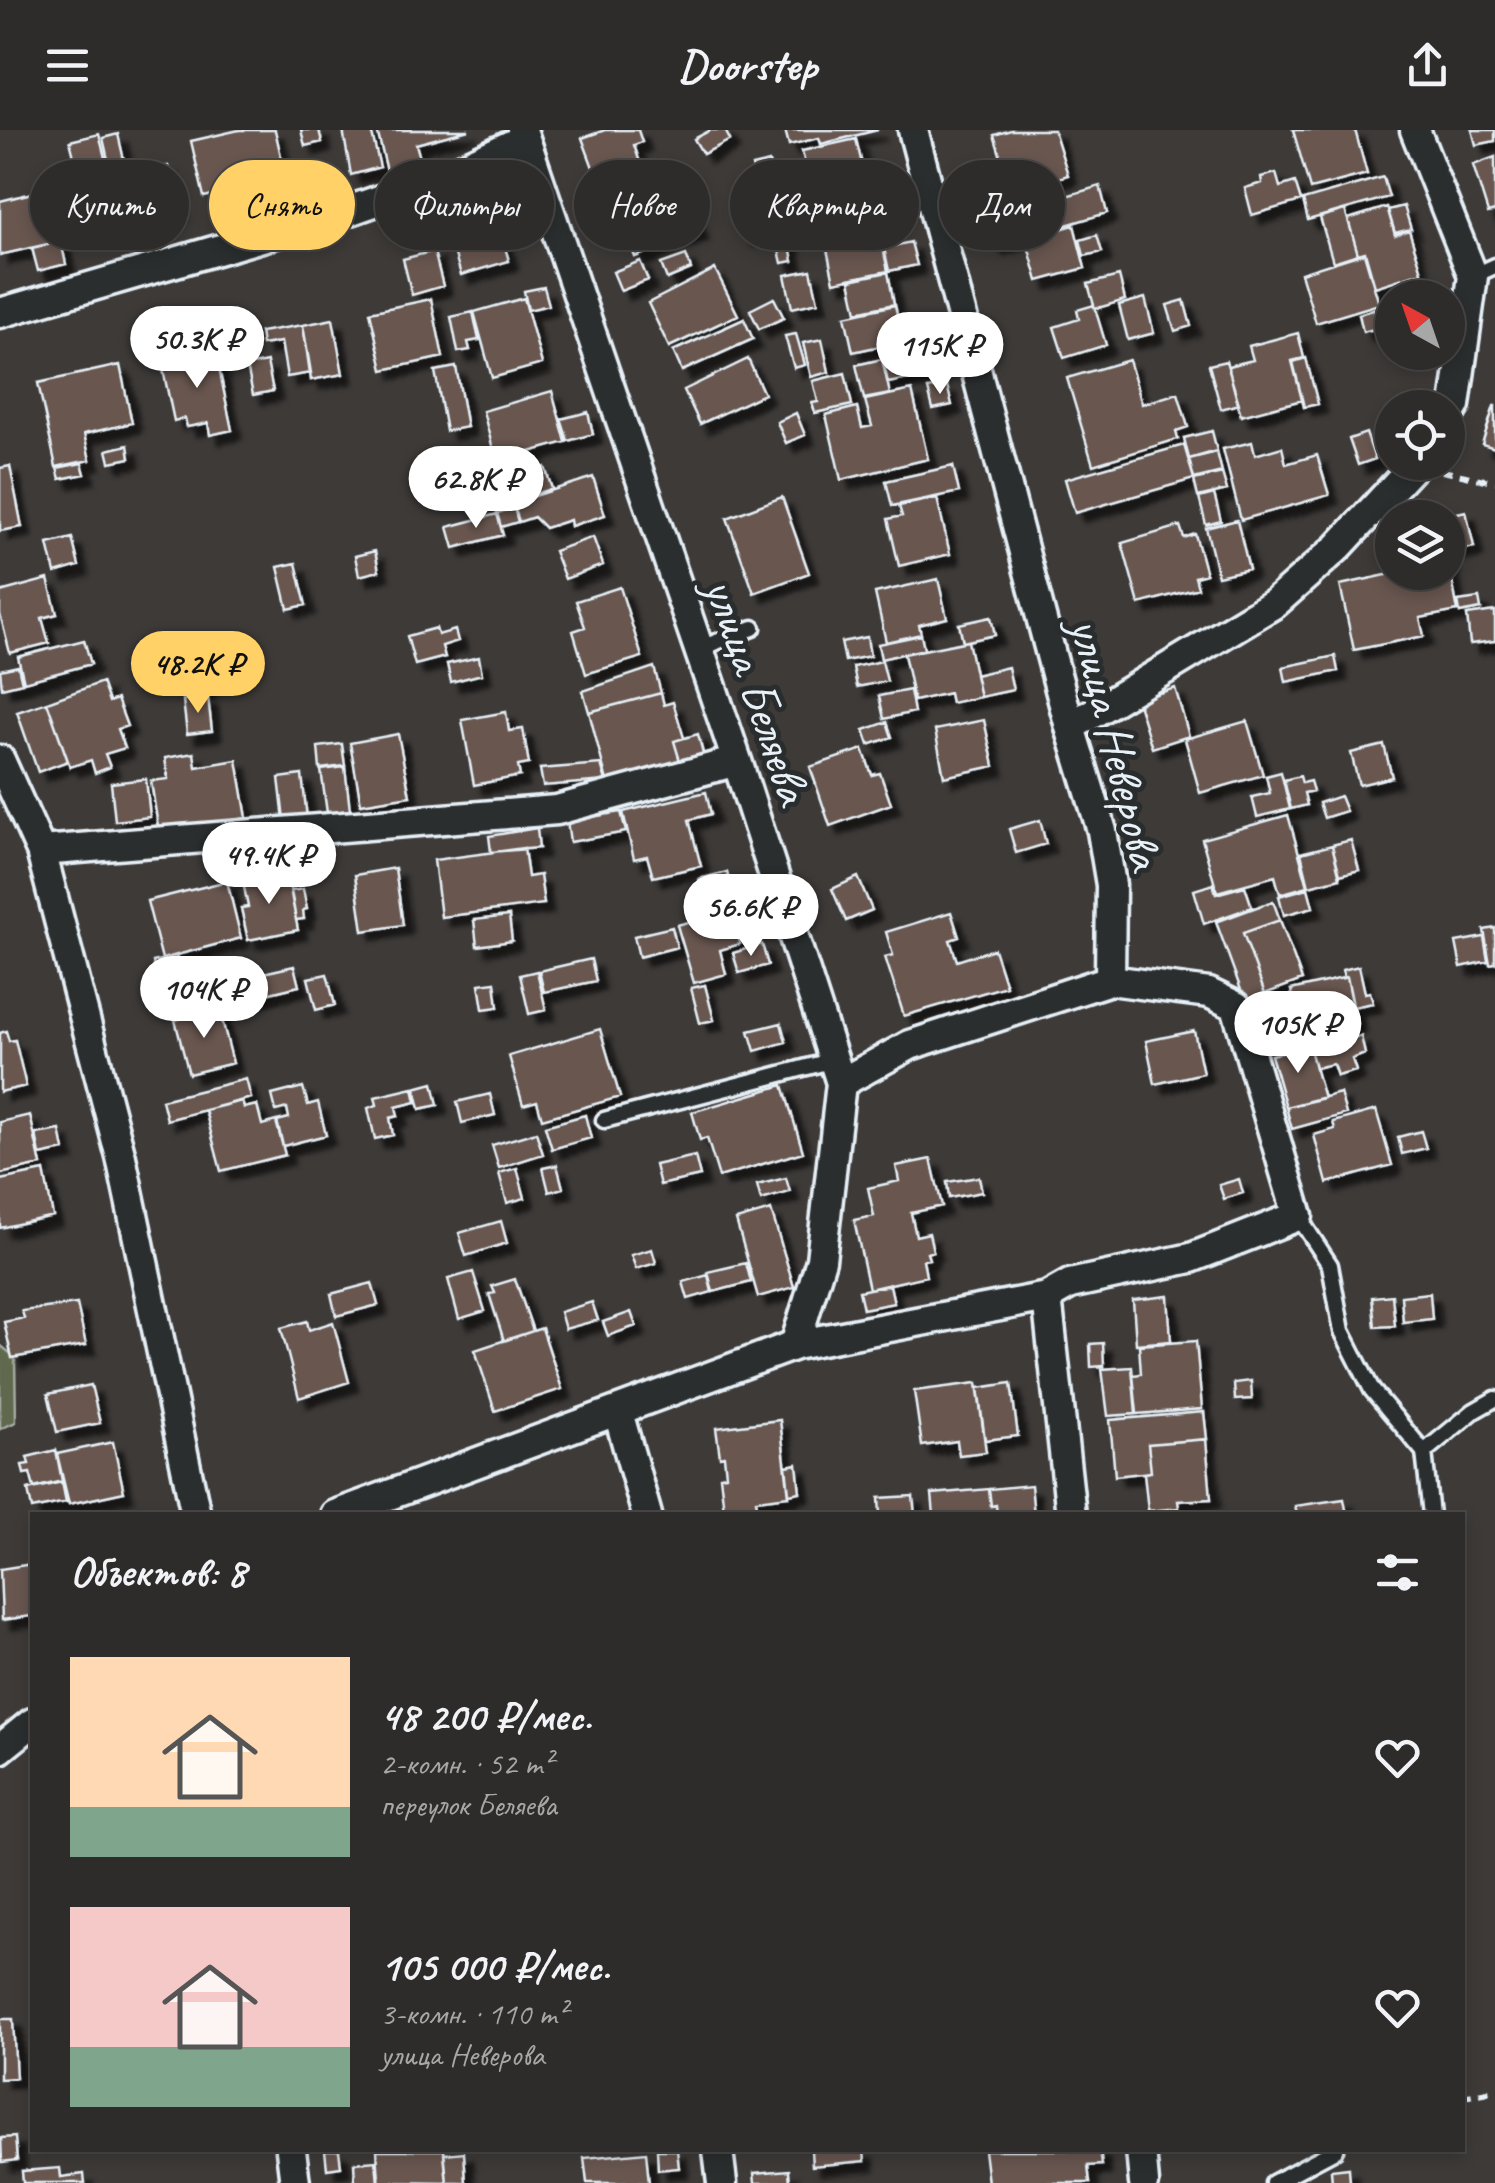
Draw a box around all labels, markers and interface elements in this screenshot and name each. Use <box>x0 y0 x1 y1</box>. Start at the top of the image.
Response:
text: Doorstep <box>678 37 817 94</box>
icon: menu <box>40 38 95 93</box>
icon: share <box>1400 38 1455 93</box>
chip: Купить <box>30 160 189 250</box>
chip: Снять <box>209 160 355 250</box>
chip: Фильтры <box>375 160 554 250</box>
chip: Новое <box>574 160 710 250</box>
chip: Квартира <box>730 160 919 250</box>
chip: Дом <box>939 160 1065 250</box>
north arrow <box>1375 280 1465 370</box>
map controls <box>1375 280 1465 590</box>
pin: 50.3K ₽ <box>105 306 289 391</box>
pin: 115K ₽ <box>859 312 1021 397</box>
text: 50.3K ₽ <box>152 318 242 359</box>
text: 115K ₽ <box>898 324 982 365</box>
button: locate <box>1375 390 1465 480</box>
pin: 62.8K ₽ <box>384 446 568 531</box>
text: 62.8K ₽ <box>431 458 521 499</box>
button: layers <box>1375 500 1465 590</box>
street label: улица Беляева <box>689 566 827 815</box>
street label: улица Неверова <box>1054 608 1179 879</box>
pin: 48.2K ₽ <box>106 631 290 716</box>
text: 48.2K ₽ <box>153 643 243 684</box>
pin: 49.4K ₽ <box>177 822 361 907</box>
text: 49.4K ₽ <box>224 834 314 875</box>
pin: 56.6K ₽ <box>659 874 843 959</box>
text: 56.6K ₽ <box>706 886 796 927</box>
pin: 104K ₽ <box>123 956 285 1041</box>
text: 104K ₽ <box>162 968 246 1009</box>
pin: 105K ₽ <box>1217 991 1379 1076</box>
text: 105K ₽ <box>1256 1003 1340 1044</box>
icon: filters <box>1370 1545 1425 1600</box>
text: Объектов: 8 <box>70 1546 246 1599</box>
text: 48 200 ₽/мес. <box>380 1690 591 1743</box>
icon: home <box>150 1697 270 1817</box>
icon: heart <box>1370 1730 1425 1785</box>
text: 2-комн. · 52 m² <box>380 1743 552 1784</box>
text: переулок Беляева <box>380 1784 557 1825</box>
text: 105 000 ₽/мес. <box>380 1940 610 1993</box>
icon: home <box>150 1947 270 2067</box>
icon: heart <box>1370 1980 1425 2035</box>
text: 3-комн. · 110 m² <box>380 1993 567 2034</box>
text: улица Неверова <box>380 2034 544 2075</box>

